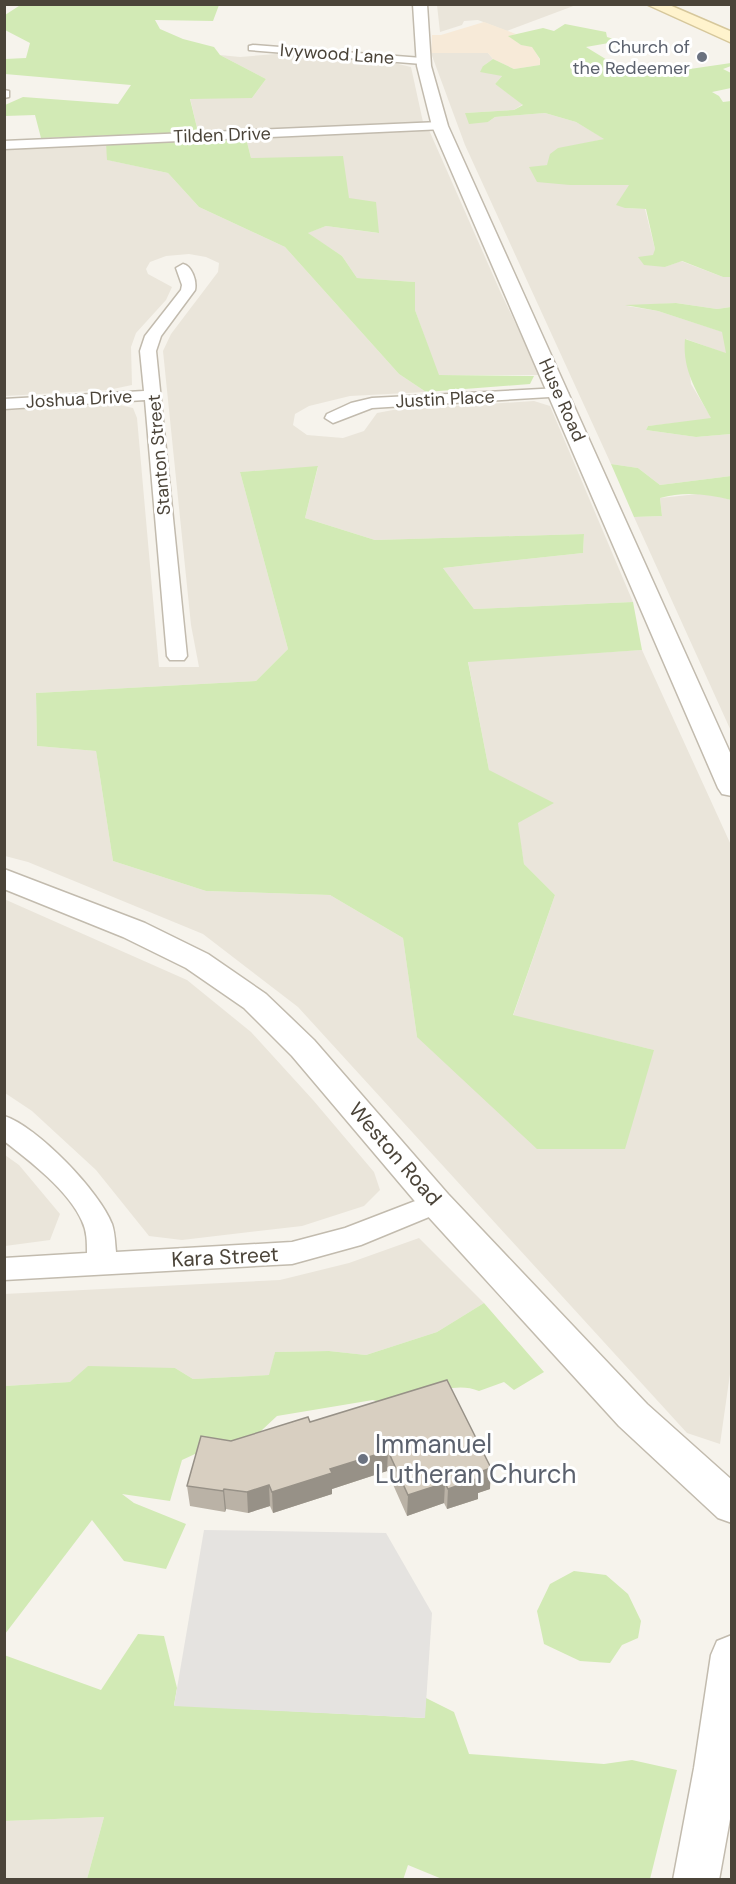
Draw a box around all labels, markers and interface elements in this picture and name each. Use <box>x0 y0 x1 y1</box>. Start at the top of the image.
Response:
place label: Church of the Redeemer <box>573 35 690 80</box>
street label: Ivywood Lane <box>279 38 395 70</box>
marker: Church of the Redeemer <box>695 50 709 64</box>
street label: Tilden Drive <box>173 121 271 149</box>
street label: Huse Road <box>533 355 591 445</box>
street label: Joshua Drive <box>25 384 133 414</box>
street label: Justin Place <box>395 384 495 414</box>
street label: Stanton Street <box>142 394 176 516</box>
street label: Weston Road <box>342 1096 448 1212</box>
street label: Kara Street <box>171 1240 279 1274</box>
place label: Immanuel Lutheran Church <box>375 1427 577 1491</box>
marker: Immanuel Lutheran Church <box>356 1452 370 1466</box>

